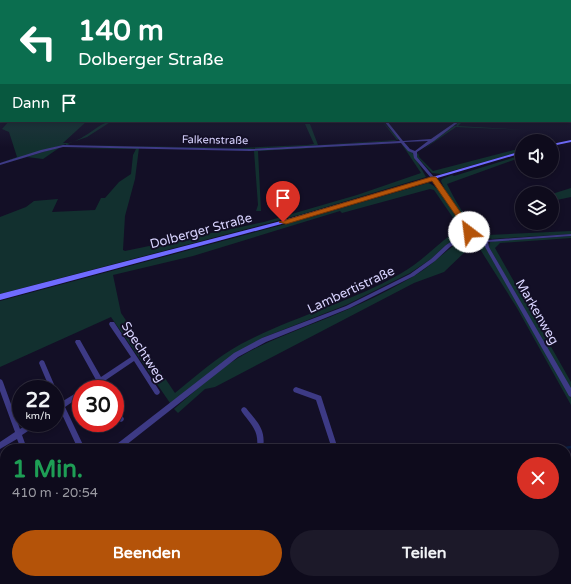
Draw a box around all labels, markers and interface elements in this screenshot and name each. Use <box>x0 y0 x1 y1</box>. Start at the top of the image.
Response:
text: 140 m <box>78 14 164 48</box>
icon: left <box>12 16 64 68</box>
text: Dolberger Straße <box>78 48 224 70</box>
icon: arrive <box>58 92 80 114</box>
text: Dann <box>12 94 50 112</box>
street label: Falkenstraße <box>182 133 248 147</box>
map controls <box>515 134 559 230</box>
button: sound <box>515 134 559 178</box>
pin <box>266 181 300 222</box>
button: layers <box>515 186 559 230</box>
icon: arrive <box>272 187 294 209</box>
street label: Dolberger Straße <box>148 210 254 252</box>
position arrow <box>448 211 490 253</box>
street label: Lambertistraße <box>305 263 397 317</box>
street label: Markenweg <box>512 276 562 348</box>
street label: Spechtweg <box>118 319 168 385</box>
speed limit sign: 30 <box>72 380 124 432</box>
text: 22 <box>25 389 51 413</box>
text: km/h <box>25 410 51 422</box>
text: 1 Min. <box>12 455 83 484</box>
button: close <box>517 457 559 499</box>
text: 410 m · 20:54 <box>12 485 98 501</box>
button: Beenden <box>12 530 282 576</box>
button: Teilen <box>290 530 559 576</box>

